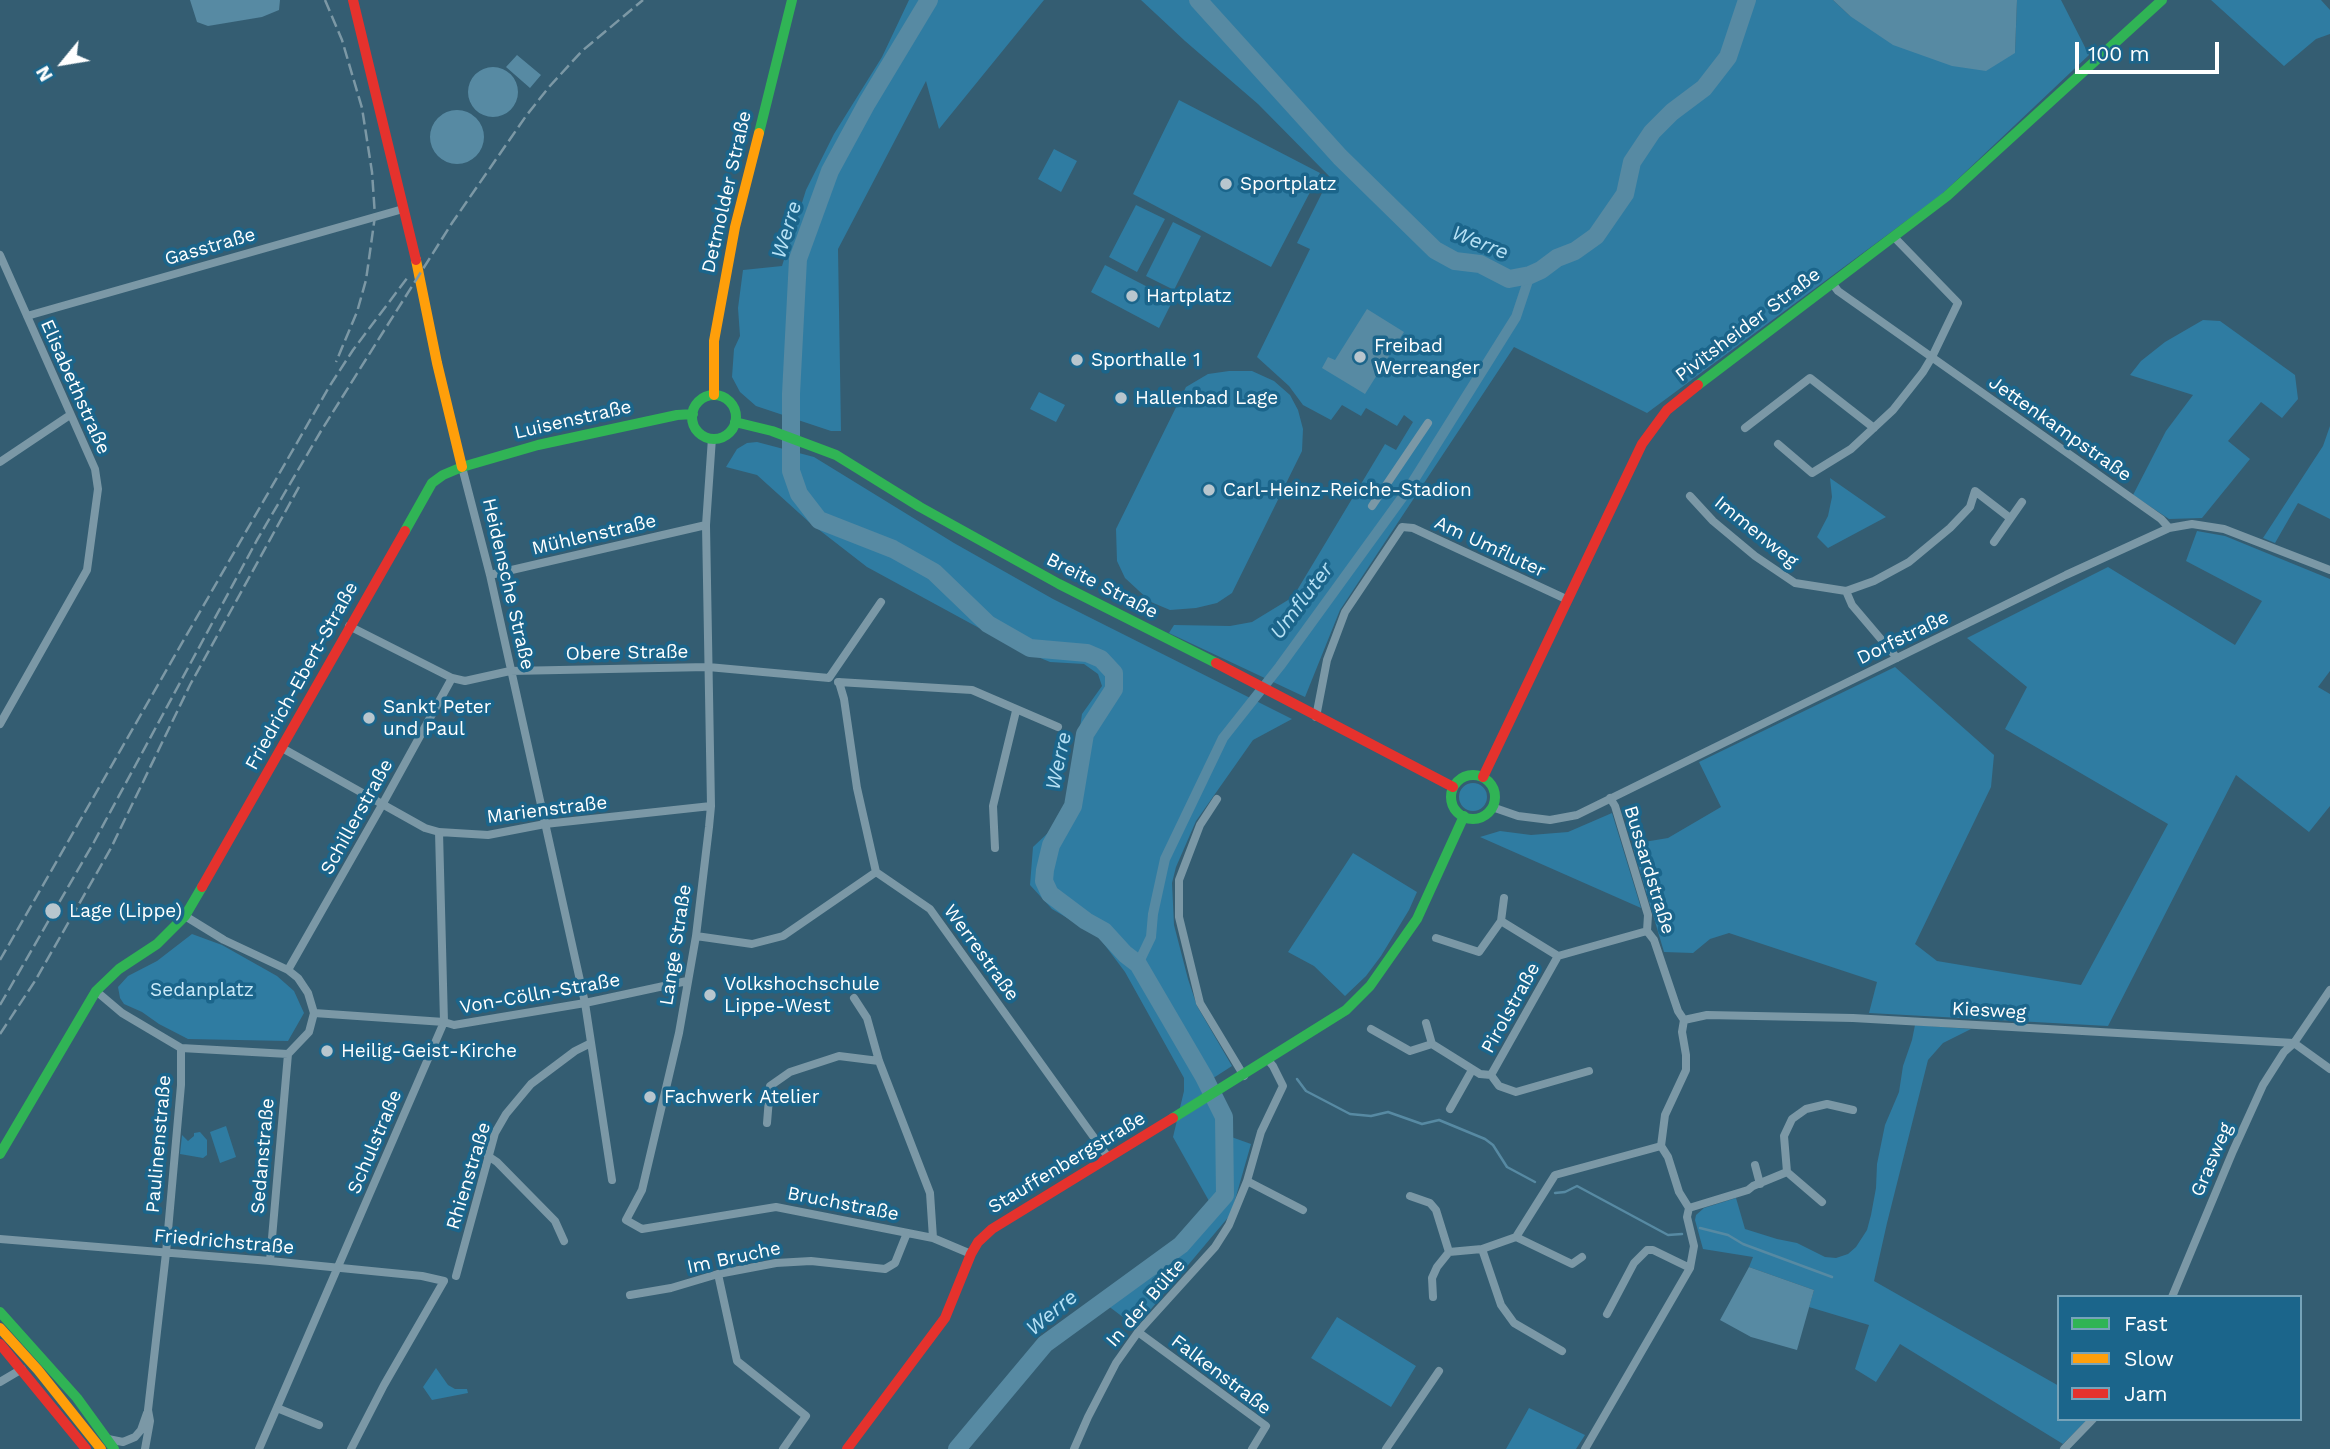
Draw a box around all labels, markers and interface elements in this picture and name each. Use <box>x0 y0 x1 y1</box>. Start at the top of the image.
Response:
north arrow <box>28 28 98 98</box>
scale bar <box>2078 28 2222 72</box>
text: 100 m <box>2088 41 2150 66</box>
text: N <box>31 62 58 86</box>
street label: Detmolder Straße <box>697 109 757 275</box>
place label: Sportplatz <box>1240 173 1337 195</box>
marker: Sportplatz <box>1218 176 1234 192</box>
water label: Werre <box>766 198 808 262</box>
water label: Werre <box>1448 220 1512 266</box>
street label: Gasstraße <box>162 223 258 271</box>
street label: Pivitsheider Straße <box>1671 263 1825 387</box>
place label: Hartplatz <box>1146 285 1232 307</box>
marker: Hartplatz <box>1124 288 1140 304</box>
street label: Elisabethstraße <box>35 316 115 458</box>
place label: Freibad Werreanger <box>1374 335 1480 379</box>
place label: Sporthalle 1 <box>1091 349 1201 371</box>
marker: Freibad Werreanger <box>1352 349 1368 365</box>
marker: Sporthalle 1 <box>1069 352 1085 368</box>
street label: Jettenkampstraße <box>1984 371 2136 487</box>
place label: Hallenbad Lage <box>1135 387 1278 409</box>
marker: Hallenbad Lage <box>1113 390 1129 406</box>
street label: Luisenstraße <box>512 395 634 445</box>
place label: Carl-Heinz-Reiche-Stadion <box>1223 479 1472 501</box>
marker: Carl-Heinz-Reiche-Stadion <box>1201 482 1217 498</box>
street label: Immenweg <box>1710 491 1802 573</box>
street label: Heidensche Straße <box>477 496 539 672</box>
street label: Mühlenstraße <box>530 510 658 560</box>
street label: Am Umfluter <box>1431 511 1549 583</box>
street label: Breite Straße <box>1042 548 1162 624</box>
water label: Umfluter <box>1265 558 1339 644</box>
street label: Friedrich-Ebert-Straße <box>241 578 363 774</box>
street label: Dorfstraße <box>1853 606 1953 670</box>
street label: Obere Straße <box>565 641 689 665</box>
place label: Sankt Peter und Paul <box>383 696 491 740</box>
marker: Sankt Peter und Paul <box>361 710 377 726</box>
water label: Werre <box>1041 729 1077 793</box>
street label: Schillerstraße <box>316 755 398 879</box>
street label: Marienstraße <box>485 791 609 829</box>
street label: Bussardstraße <box>1619 803 1679 937</box>
street label: Lange Straße <box>655 883 697 1007</box>
place label: Lage (Lippe) <box>69 900 182 922</box>
street label: Werrestraße <box>938 900 1024 1006</box>
marker: Lage (Lippe) <box>43 901 63 921</box>
street label: Pirolstraße <box>1477 959 1545 1057</box>
street label: Von-Cölln-Straße <box>458 969 622 1019</box>
place label: Volkshochschule Lippe-West <box>724 973 880 1017</box>
park label: Sedanplatz <box>150 979 254 1001</box>
marker: Volkshochschule Lippe-West <box>702 987 718 1003</box>
street label: Kiesweg <box>1951 998 2027 1024</box>
place label: Heilig-Geist-Kirche <box>341 1040 517 1062</box>
marker: Heilig-Geist-Kirche <box>319 1043 335 1059</box>
street label: Paulinenstraße <box>142 1074 176 1214</box>
street label: Schulstraße <box>343 1086 407 1198</box>
place label: Fachwerk Atelier <box>664 1086 820 1108</box>
marker: Fachwerk Atelier <box>642 1089 658 1105</box>
street label: Sedanstraße <box>247 1097 279 1215</box>
street label: Stauffenbergstraße <box>984 1107 1150 1219</box>
street label: Rhienstraße <box>442 1120 496 1232</box>
street label: Grasweg <box>2186 1120 2238 1200</box>
street label: Bruchstraße <box>785 1182 901 1226</box>
street label: Friedrichstraße <box>153 1225 295 1259</box>
street label: Im Bruche <box>685 1237 783 1279</box>
street label: In der Bülte <box>1102 1254 1190 1352</box>
water label: Werre <box>1021 1285 1083 1341</box>
legend <box>2057 1295 2302 1421</box>
text: Fast <box>2124 1311 2168 1336</box>
street label: Falkenstraße <box>1167 1330 1275 1420</box>
text: Slow <box>2124 1346 2174 1371</box>
text: Jam <box>2124 1381 2167 1406</box>

